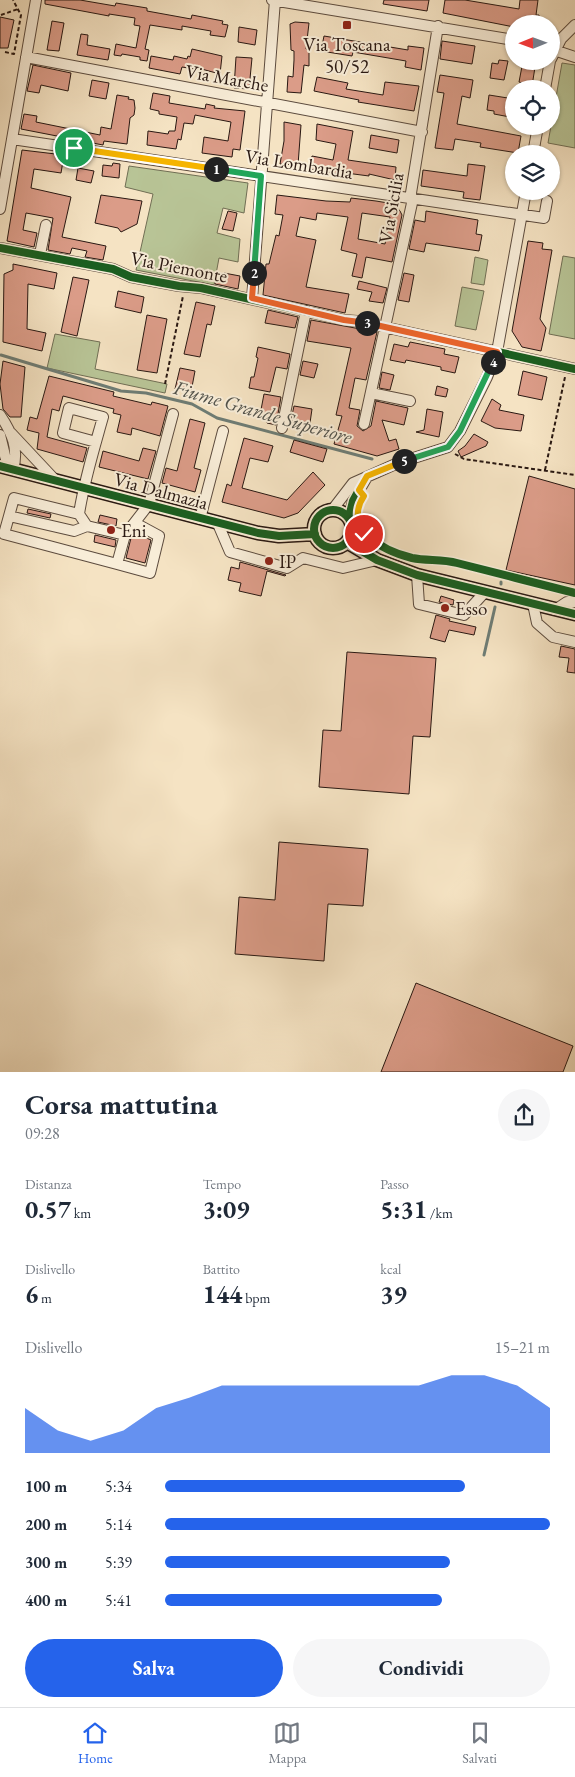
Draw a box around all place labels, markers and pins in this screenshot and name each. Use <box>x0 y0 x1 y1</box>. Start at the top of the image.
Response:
marker: Via Toscana 50/52 <box>341 19 353 31</box>
place label: Via Toscana 50/52 <box>303 32 391 79</box>
pin <box>53 127 95 169</box>
pin: 1 <box>204 156 228 182</box>
pin: 2 <box>242 260 266 286</box>
pin: 3 <box>354 310 380 336</box>
pin: 4 <box>480 350 506 374</box>
pin: 5 <box>392 448 416 474</box>
pin <box>343 513 385 555</box>
place label: Eni <box>121 518 147 543</box>
marker: Eni <box>105 524 117 536</box>
place label: IP <box>279 549 296 574</box>
marker: IP <box>263 555 275 567</box>
place label: Esso <box>455 596 487 621</box>
marker: Esso <box>439 602 451 614</box>

